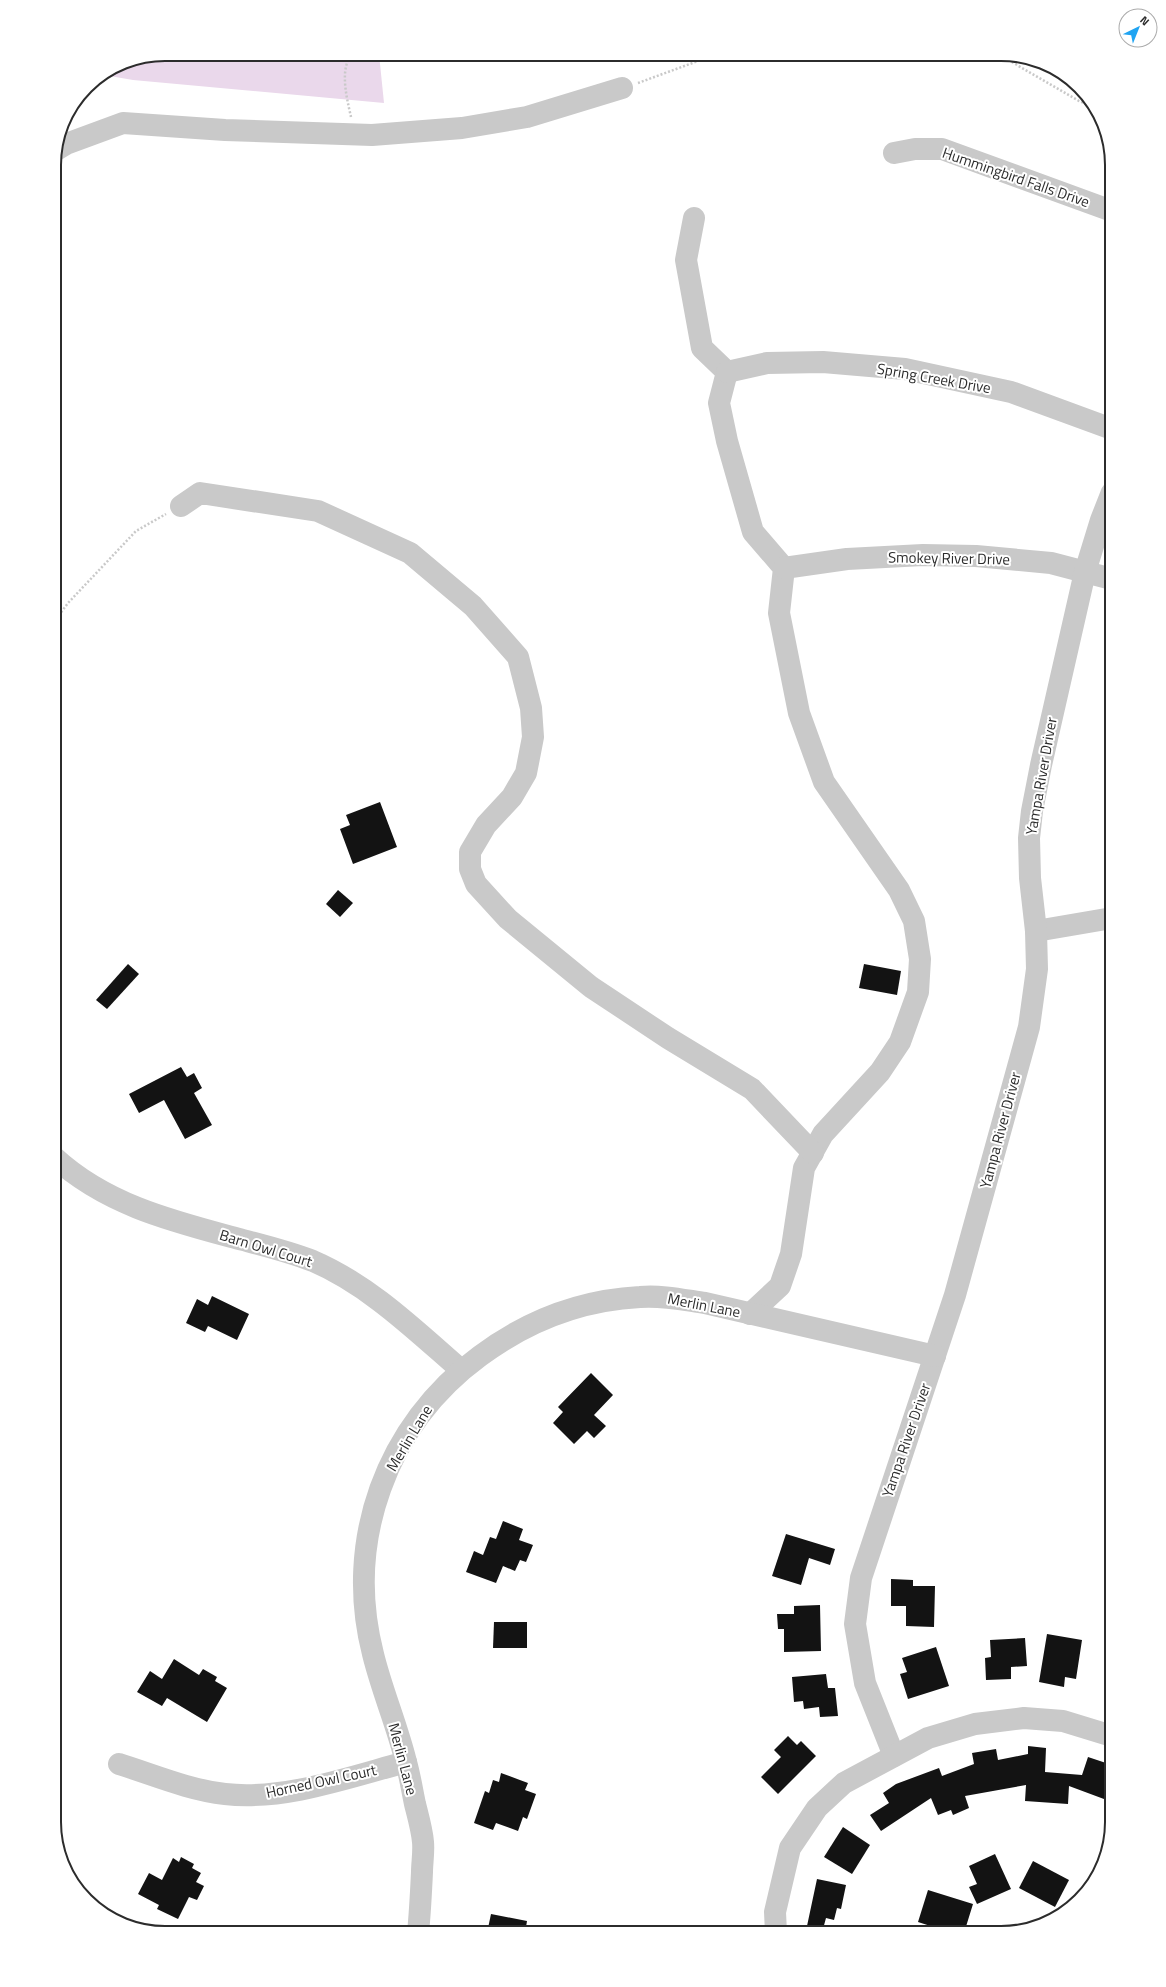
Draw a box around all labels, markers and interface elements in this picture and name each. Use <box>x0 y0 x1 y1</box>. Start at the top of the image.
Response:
north arrow <box>1118 8 1158 48</box>
text: N <box>1137 12 1153 29</box>
street label: Hummingbird Falls Drive <box>939 141 1093 213</box>
street label: Spring Creek Drive <box>875 357 993 399</box>
street label: Smokey River Drive <box>888 545 1010 571</box>
street label: Yampa River Driver <box>1019 715 1063 837</box>
street label: Yampa River Driver <box>973 1069 1027 1191</box>
street label: Barn Owl Court <box>217 1223 316 1273</box>
street label: Merlin Lane <box>666 1287 742 1323</box>
street label: Yampa River Driver <box>876 1380 936 1500</box>
street label: Merlin Lane <box>380 1400 438 1476</box>
street label: Merlin Lane <box>382 1720 424 1798</box>
street label: Horned Owl Court <box>264 1758 379 1804</box>

